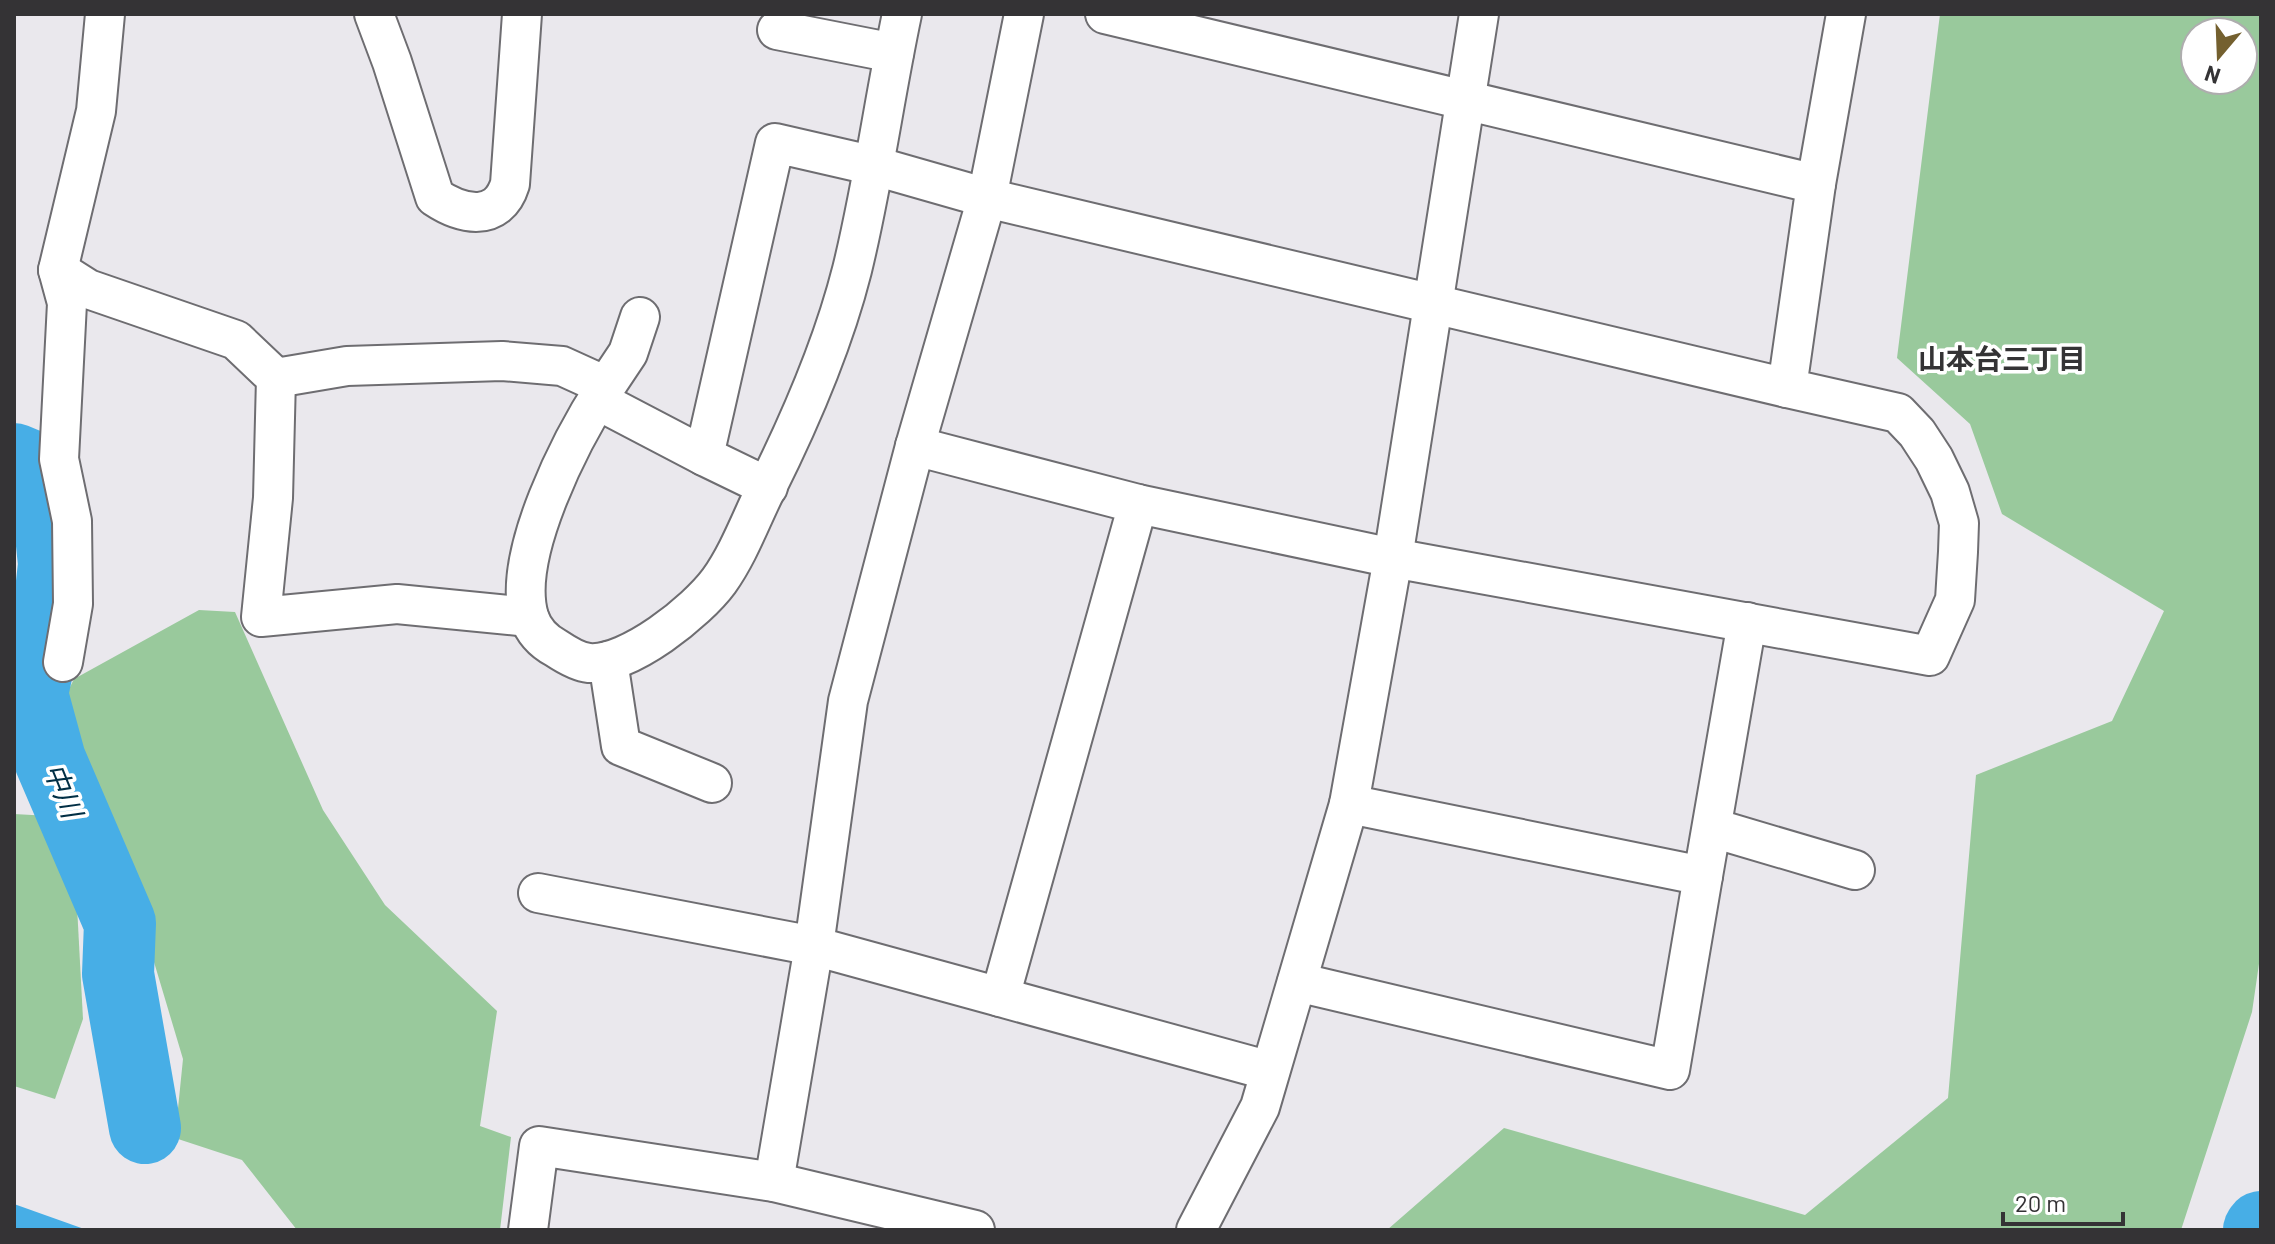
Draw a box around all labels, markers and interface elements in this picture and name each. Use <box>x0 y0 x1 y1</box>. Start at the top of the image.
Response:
north arrow <box>2179 16 2259 96</box>
text: N <box>2201 61 2223 91</box>
district label: 山本台三丁目 <box>1918 341 2086 375</box>
water label: 中川 <box>38 758 91 825</box>
scale bar <box>2003 1176 2123 1226</box>
text: 20 m <box>2015 1188 2066 1217</box>

